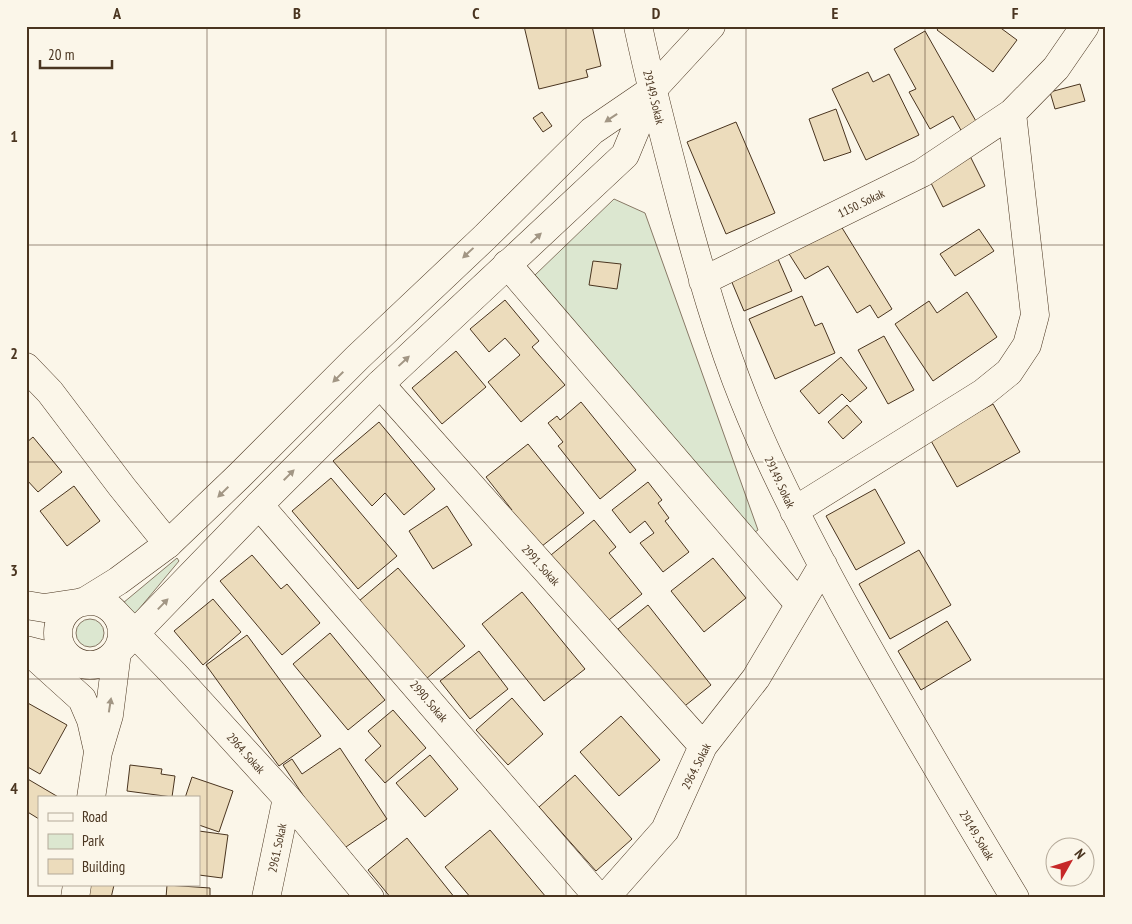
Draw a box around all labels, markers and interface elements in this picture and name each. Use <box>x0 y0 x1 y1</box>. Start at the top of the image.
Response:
text: A <box>112 3 122 23</box>
text: B <box>293 3 301 23</box>
text: C <box>472 3 480 23</box>
text: D <box>652 3 661 23</box>
text: E <box>832 3 839 23</box>
text: F <box>1012 3 1019 23</box>
scale bar <box>40 38 112 70</box>
text: 20 m <box>48 45 74 64</box>
street label: 29149. Sokak <box>640 68 668 126</box>
one-way arrow <box>604 113 618 123</box>
text: 1 <box>10 126 18 146</box>
street label: 1150. Sokak <box>835 185 887 221</box>
one-way arrow <box>529 232 541 244</box>
one-way arrow <box>462 247 474 259</box>
text: 2 <box>10 343 18 363</box>
one-way arrow <box>398 355 410 367</box>
one-way arrow <box>332 371 344 383</box>
street label: 29149. Sokak <box>762 454 799 511</box>
one-way arrow <box>283 469 295 481</box>
one-way arrow <box>217 486 229 498</box>
street label: 2991. Sokak <box>519 541 564 589</box>
text: 3 <box>10 560 18 580</box>
one-way arrow <box>157 598 169 610</box>
street label: 2990. Sokak <box>407 677 451 725</box>
one-way arrow <box>107 697 115 713</box>
street label: 2964. Sokak <box>224 729 269 777</box>
street label: 2964. Sokak <box>678 740 714 792</box>
text: 4 <box>10 778 18 798</box>
legend <box>38 796 200 886</box>
text: Road <box>82 807 108 826</box>
street label: 29149. Sokak <box>956 807 998 863</box>
street label: 2961. Sokak <box>264 822 290 874</box>
text: Park <box>82 831 104 850</box>
north arrow <box>1044 836 1094 886</box>
text: N <box>1071 845 1089 862</box>
text: Building <box>82 857 125 876</box>

